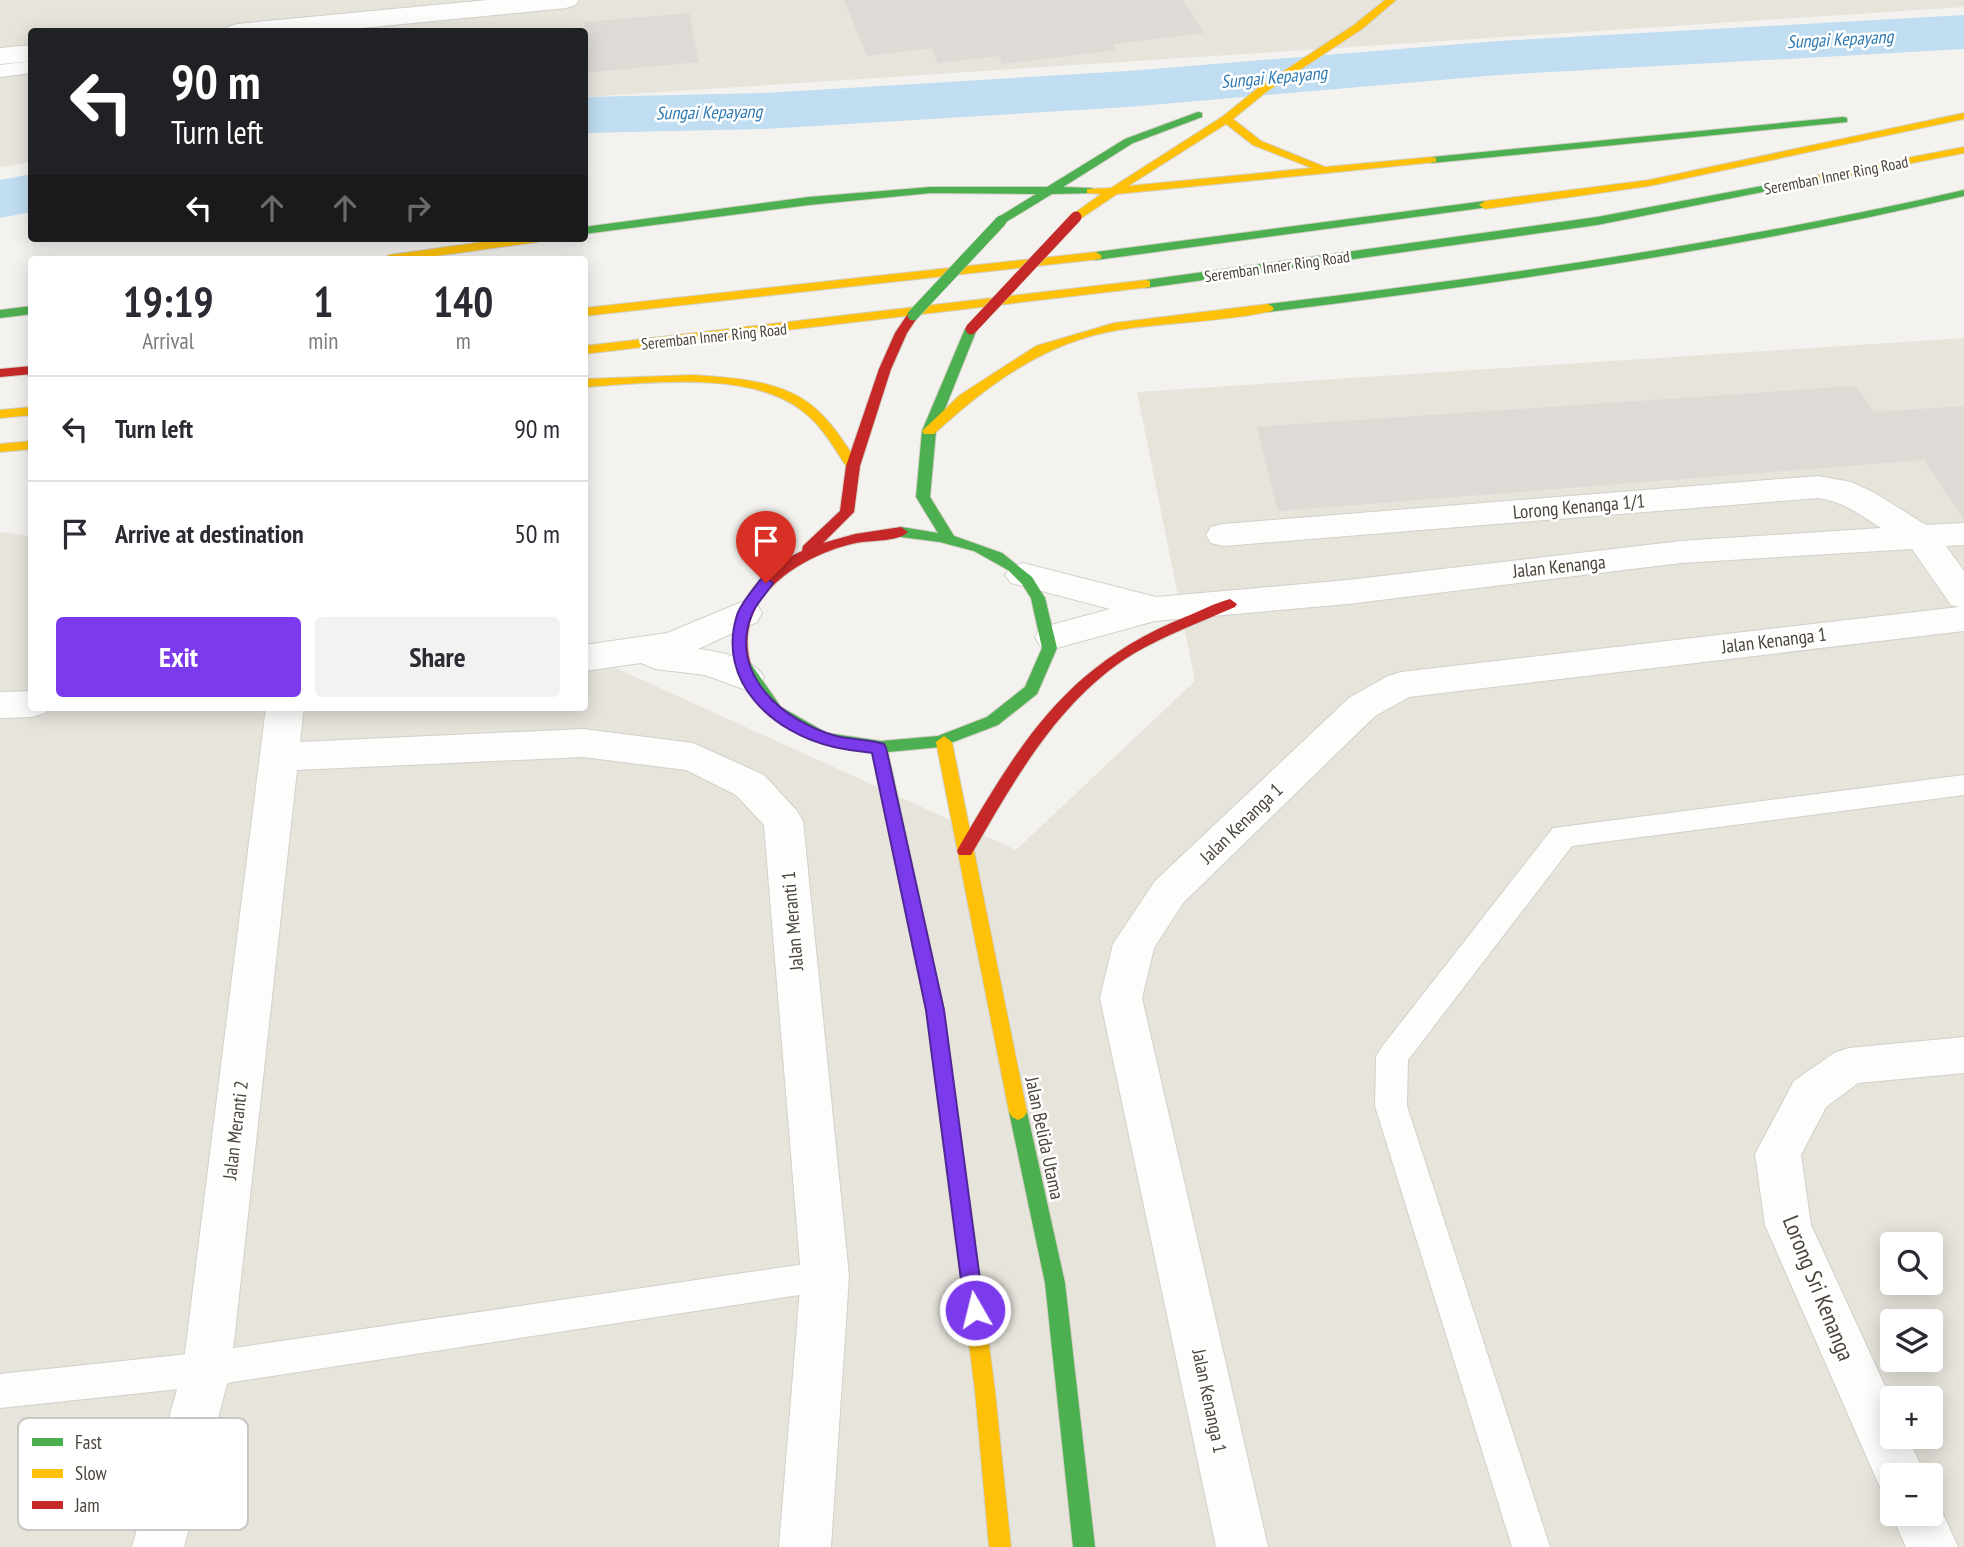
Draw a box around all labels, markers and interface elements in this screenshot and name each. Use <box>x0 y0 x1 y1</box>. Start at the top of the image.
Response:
water label: Sungai Kepayang <box>1786 25 1895 53</box>
text: 90 m <box>171 49 260 113</box>
icon: left <box>56 56 147 147</box>
water label: Sungai Kepayang <box>1220 61 1329 93</box>
water label: Sungai Kepayang <box>656 100 764 124</box>
text: Turn left <box>171 111 263 153</box>
street label: Seremban Inner Ring Road <box>1762 151 1910 199</box>
icon: left <box>180 189 218 227</box>
icon: ahead <box>253 189 291 227</box>
icon: ahead <box>326 189 364 227</box>
icon: right <box>399 189 437 227</box>
street label: Seremban Inner Ring Road <box>1203 246 1351 286</box>
text: 19:19 <box>123 274 214 329</box>
text: 1 <box>313 274 333 329</box>
text: 140 <box>433 274 493 329</box>
street label: Seremban Inner Ring Road <box>640 318 788 354</box>
text: Arrival <box>142 326 194 355</box>
text: min <box>308 326 338 355</box>
text: m <box>456 326 471 355</box>
icon: left <box>56 410 94 448</box>
text: Turn left <box>115 412 193 445</box>
text: 90 m <box>514 412 560 445</box>
street label: Lorong Kenanga 1/1 <box>1512 488 1646 524</box>
pin <box>736 511 796 583</box>
icon: arrive <box>56 515 94 553</box>
text: Arrive at destination <box>115 517 304 550</box>
text: 50 m <box>514 517 560 550</box>
icon: arrive <box>747 522 785 560</box>
street label: Jalan Kenanga <box>1510 549 1607 583</box>
button: Exit <box>56 617 301 697</box>
button: Share <box>315 617 560 697</box>
street label: Jalan Kenanga 1 <box>1719 622 1828 658</box>
street label: Jalan Kenanga 1 <box>1194 778 1287 869</box>
street label: Jalan Meranti 1 <box>776 870 808 973</box>
street label: Jalan Belida Utama <box>1020 1074 1070 1201</box>
street label: Jalan Meranti 2 <box>217 1079 253 1182</box>
street label: Lorong Sri Kenanga <box>1777 1211 1861 1365</box>
map controls <box>1880 1232 1943 1526</box>
button: search <box>1880 1232 1943 1295</box>
position arrow <box>938 1273 1012 1347</box>
button: layers <box>1880 1309 1943 1372</box>
street label: Jalan Kenanga 1 <box>1187 1346 1233 1455</box>
button: + <box>1880 1386 1943 1449</box>
legend <box>18 1418 248 1530</box>
text: Fast <box>75 1430 103 1454</box>
text: Slow <box>75 1461 108 1485</box>
button: − <box>1880 1463 1943 1526</box>
text: Jam <box>74 1493 100 1517</box>

